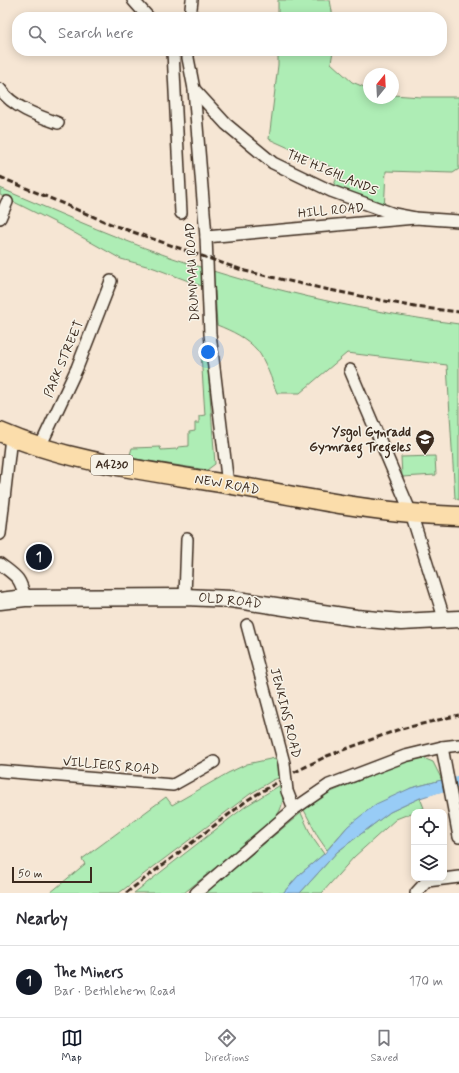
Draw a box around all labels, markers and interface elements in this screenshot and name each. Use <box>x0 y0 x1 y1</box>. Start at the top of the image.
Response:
search box <box>12 12 447 56</box>
icon: search <box>26 23 48 45</box>
text: Search here <box>58 24 134 44</box>
north arrow <box>363 68 399 104</box>
street label: THE HIGHLANDS <box>284 146 381 200</box>
street label: HILL ROAD <box>297 200 365 222</box>
street label: DRUMMAU ROAD <box>182 222 204 322</box>
street label: PARK STREET <box>40 317 88 400</box>
your location <box>198 342 218 362</box>
place label: Ysgol Gynradd Gymraeg Tregeles <box>309 424 411 459</box>
school or university icon: Ysgol Gynradd Gymraeg Tregeles <box>414 428 436 456</box>
road number: A4230 <box>91 455 133 475</box>
street label: NEW ROAD <box>193 471 261 499</box>
pin: 1 <box>26 542 52 572</box>
street label: OLD ROAD <box>198 589 262 613</box>
street label: JENKINS ROAD <box>266 666 304 760</box>
street label: VILLIERS ROAD <box>62 753 160 779</box>
map controls <box>411 809 447 881</box>
button: locate <box>411 809 447 845</box>
button: layers <box>411 845 447 881</box>
scale bar <box>12 865 92 884</box>
text: 50 m <box>18 867 43 881</box>
text: Nearby <box>16 908 68 930</box>
text: The Miners <box>54 963 123 983</box>
text: 1 <box>26 973 32 990</box>
text: 170 m <box>409 973 443 990</box>
text: Bar · Bethlehem Road <box>54 983 176 1000</box>
tab: Map <box>61 1027 83 1065</box>
tab: Directions <box>204 1027 249 1065</box>
tab: Saved <box>371 1027 398 1065</box>

